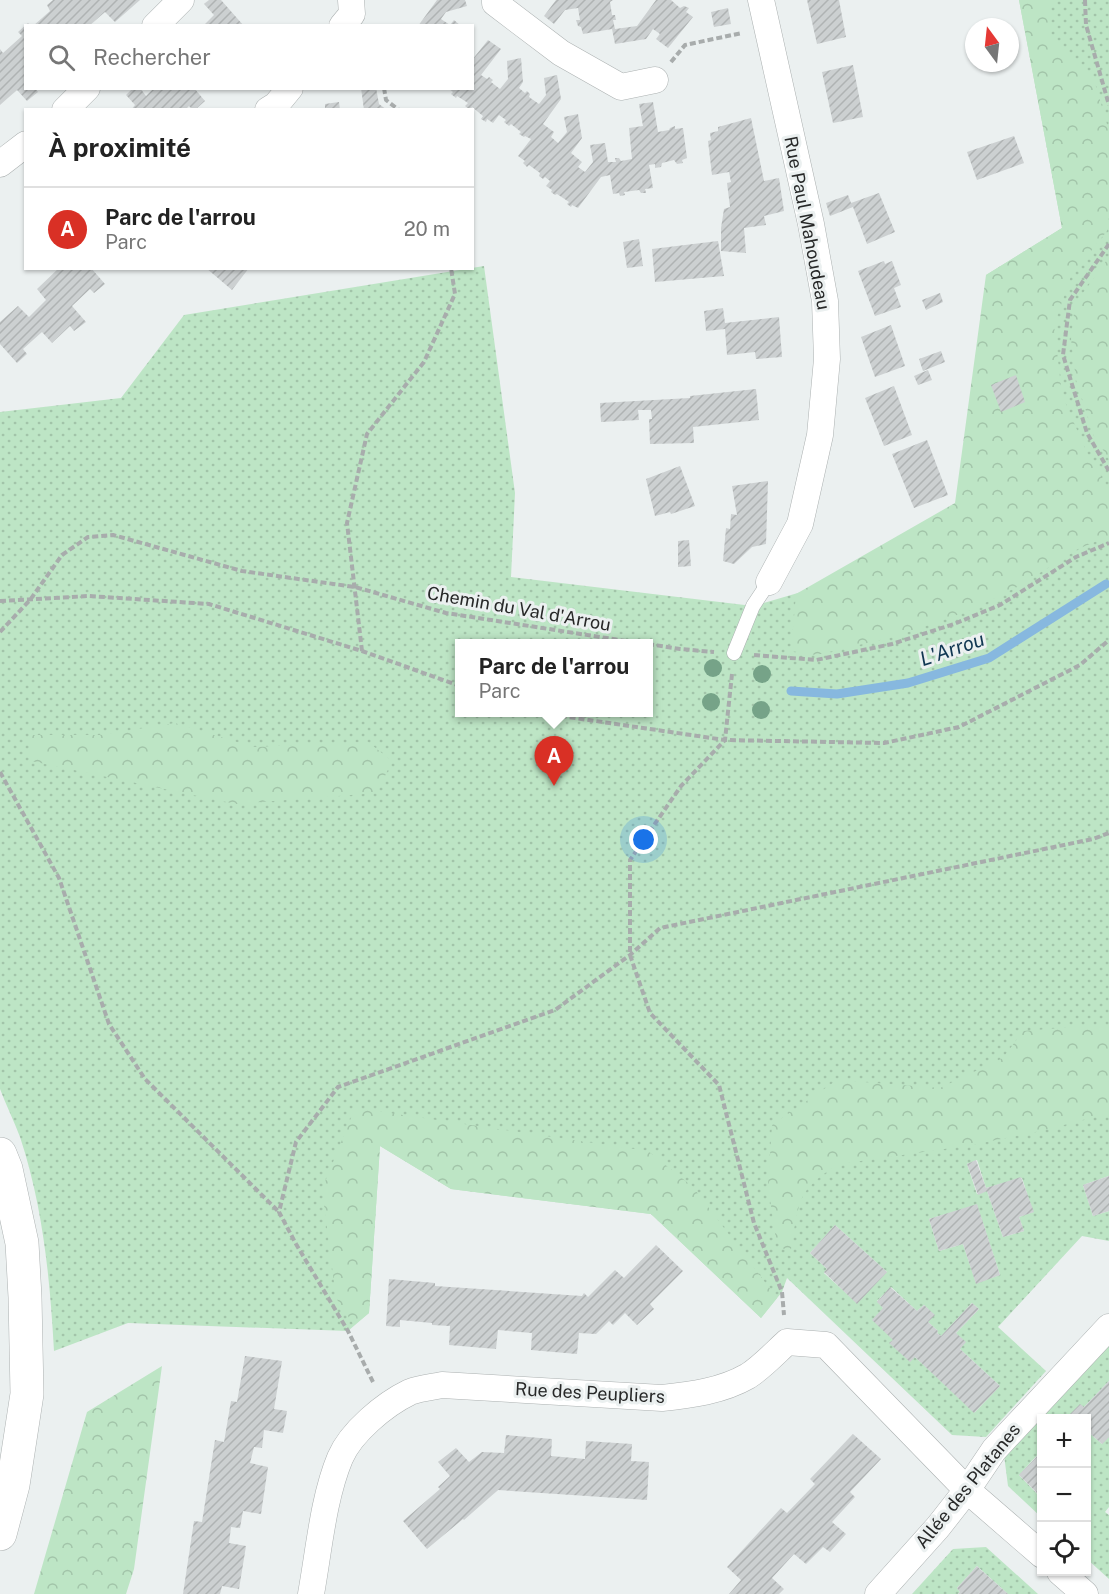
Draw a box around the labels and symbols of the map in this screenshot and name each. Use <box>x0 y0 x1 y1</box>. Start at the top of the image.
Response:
north arrow <box>965 18 1019 72</box>
street label: Rue Paul Mahoudeau <box>780 134 835 312</box>
street label: Chemin du Val d'Arrou <box>426 582 613 635</box>
water label: L'Arrou <box>917 627 987 671</box>
pin: A <box>534 736 574 786</box>
your location <box>629 825 658 854</box>
street label: Rue des Peupliers <box>515 1378 665 1407</box>
street label: Allée des Platanes <box>911 1419 1024 1552</box>

